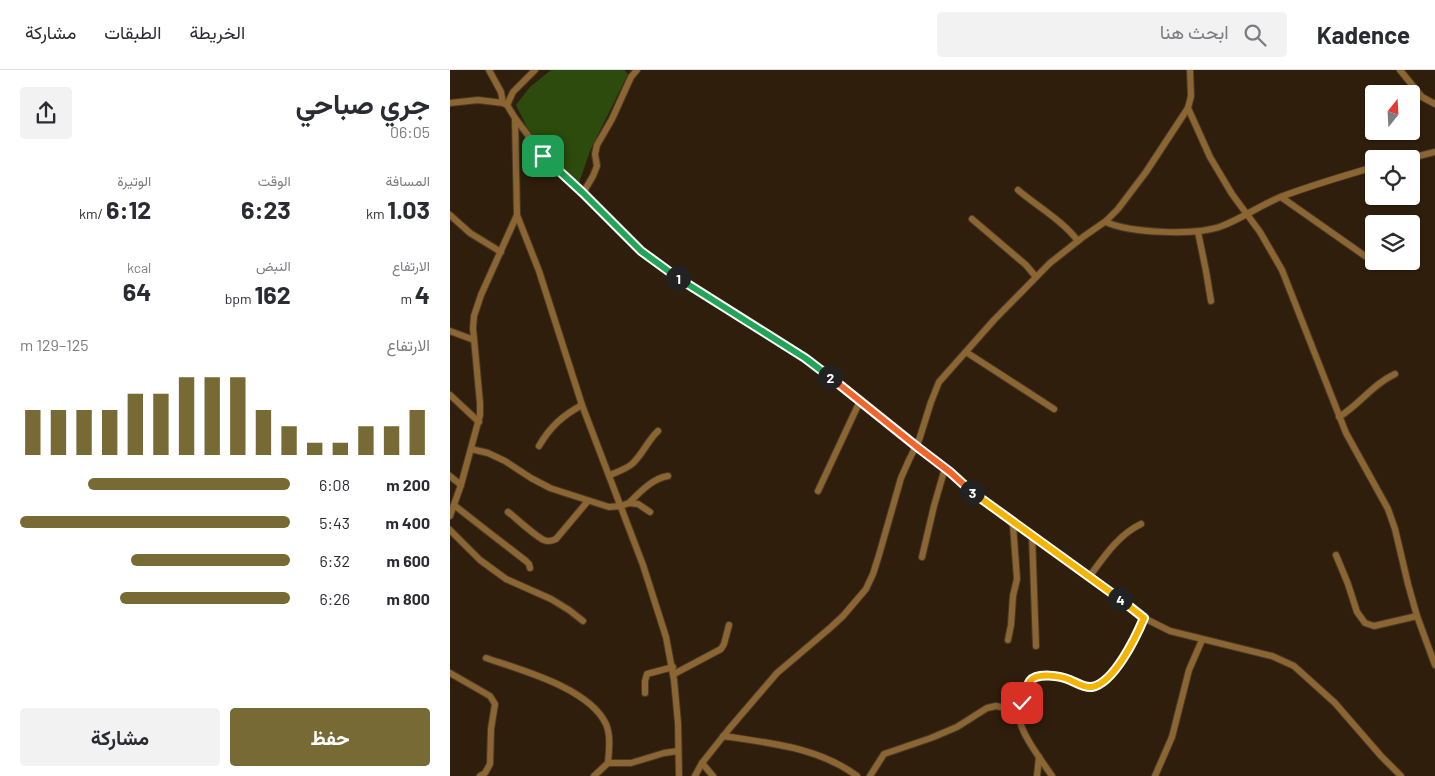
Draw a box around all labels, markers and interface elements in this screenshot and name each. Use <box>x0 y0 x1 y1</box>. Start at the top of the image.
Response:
search box <box>937 12 1287 57</box>
text: ابحث هنا <box>1160 20 1229 43</box>
text: Kadence <box>1317 20 1410 49</box>
text: مشاركة <box>25 21 76 43</box>
text: الطبقات <box>104 21 161 43</box>
text: الخريطة <box>189 21 245 43</box>
icon: search <box>1241 21 1269 49</box>
north arrow <box>1365 85 1420 140</box>
map controls <box>1365 85 1420 270</box>
text: جري صباحي <box>295 86 430 120</box>
button: share <box>20 87 72 139</box>
text: 06:05 <box>390 122 430 141</box>
pin <box>522 135 564 177</box>
icon: arrive <box>529 142 557 170</box>
button: locate <box>1365 150 1420 205</box>
text: الوتيرة <box>117 172 151 189</box>
text: الوقت <box>258 172 291 189</box>
text: المسافة <box>386 172 430 189</box>
text: 6:12 <box>106 194 151 224</box>
text: 6:23 <box>241 194 291 224</box>
text: 1.03 <box>387 194 430 224</box>
text: /km <box>79 205 106 222</box>
text: km <box>366 205 387 222</box>
button: layers <box>1365 215 1420 270</box>
text: النبض <box>256 257 291 274</box>
text: الارتفاع <box>392 257 430 274</box>
text: kcal <box>127 259 151 276</box>
pin: 1 <box>666 266 690 290</box>
text: 1 <box>676 270 681 287</box>
text: 64 <box>123 276 151 306</box>
text: 162 <box>254 279 291 309</box>
text: 4 <box>415 279 430 309</box>
text: bpm <box>225 290 254 307</box>
text: m <box>400 290 415 307</box>
text: 125–129 m <box>20 335 89 354</box>
text: الارتفاع <box>387 335 430 354</box>
pin: 2 <box>818 364 842 390</box>
text: 2 <box>827 369 834 386</box>
text: 6:08 <box>319 475 350 494</box>
text: 200 m <box>386 475 430 494</box>
pin: 3 <box>960 480 984 504</box>
text: 3 <box>969 484 976 501</box>
text: 5:43 <box>319 513 350 532</box>
text: 400 m <box>386 513 430 532</box>
text: 6:32 <box>320 551 350 570</box>
text: 600 m <box>387 551 430 570</box>
pin: 4 <box>1108 586 1132 612</box>
text: 6:26 <box>320 589 350 608</box>
text: 800 m <box>387 589 430 608</box>
text: 4 <box>1116 591 1125 608</box>
pin <box>1001 682 1043 724</box>
icon: check <box>1008 689 1036 717</box>
button: مشاركة <box>20 708 220 766</box>
button: حفظ <box>230 708 430 766</box>

